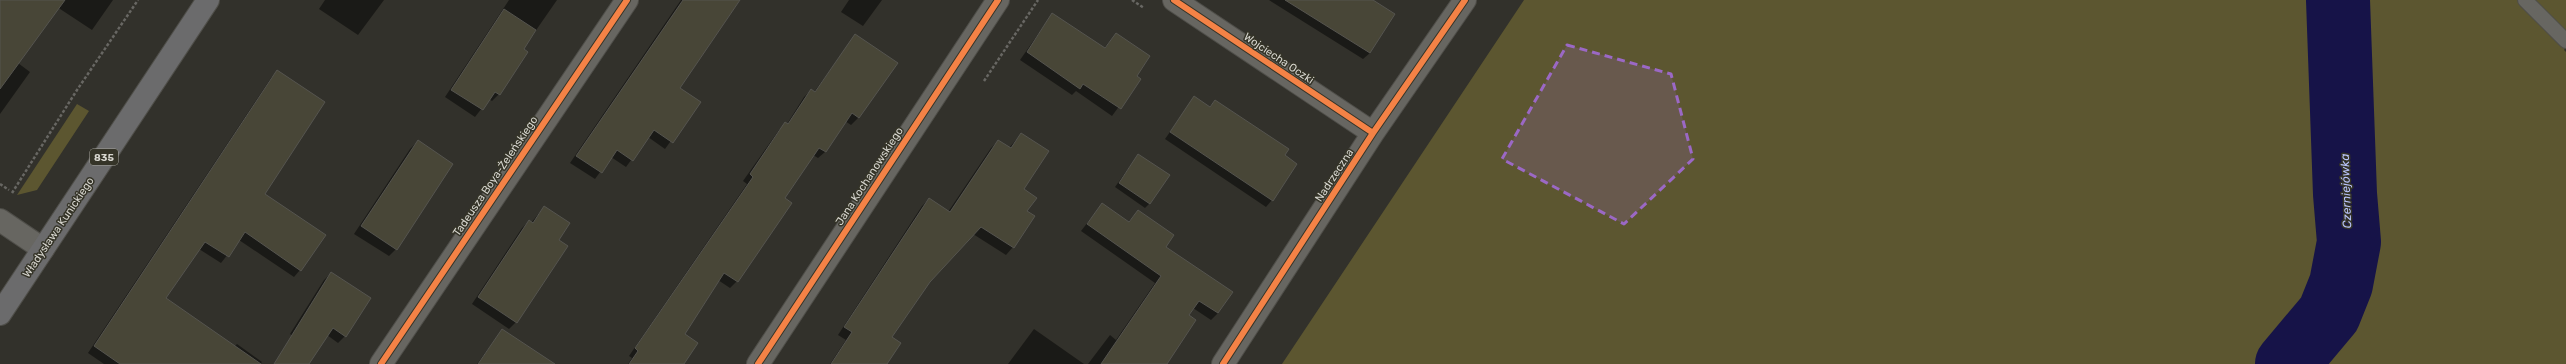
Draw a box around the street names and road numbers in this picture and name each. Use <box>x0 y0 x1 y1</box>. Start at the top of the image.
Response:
street label: Wojciecha Oczki <box>1241 30 1316 87</box>
street label: Tadeusza Boya-Żeleńskiego <box>449 113 541 239</box>
street label: Jana Kochanowskiego <box>833 125 906 228</box>
street label: Nadrzeczna <box>1312 146 1356 204</box>
road number: 835 <box>90 149 118 165</box>
street label: Władysława Kunickiego <box>20 175 97 280</box>

